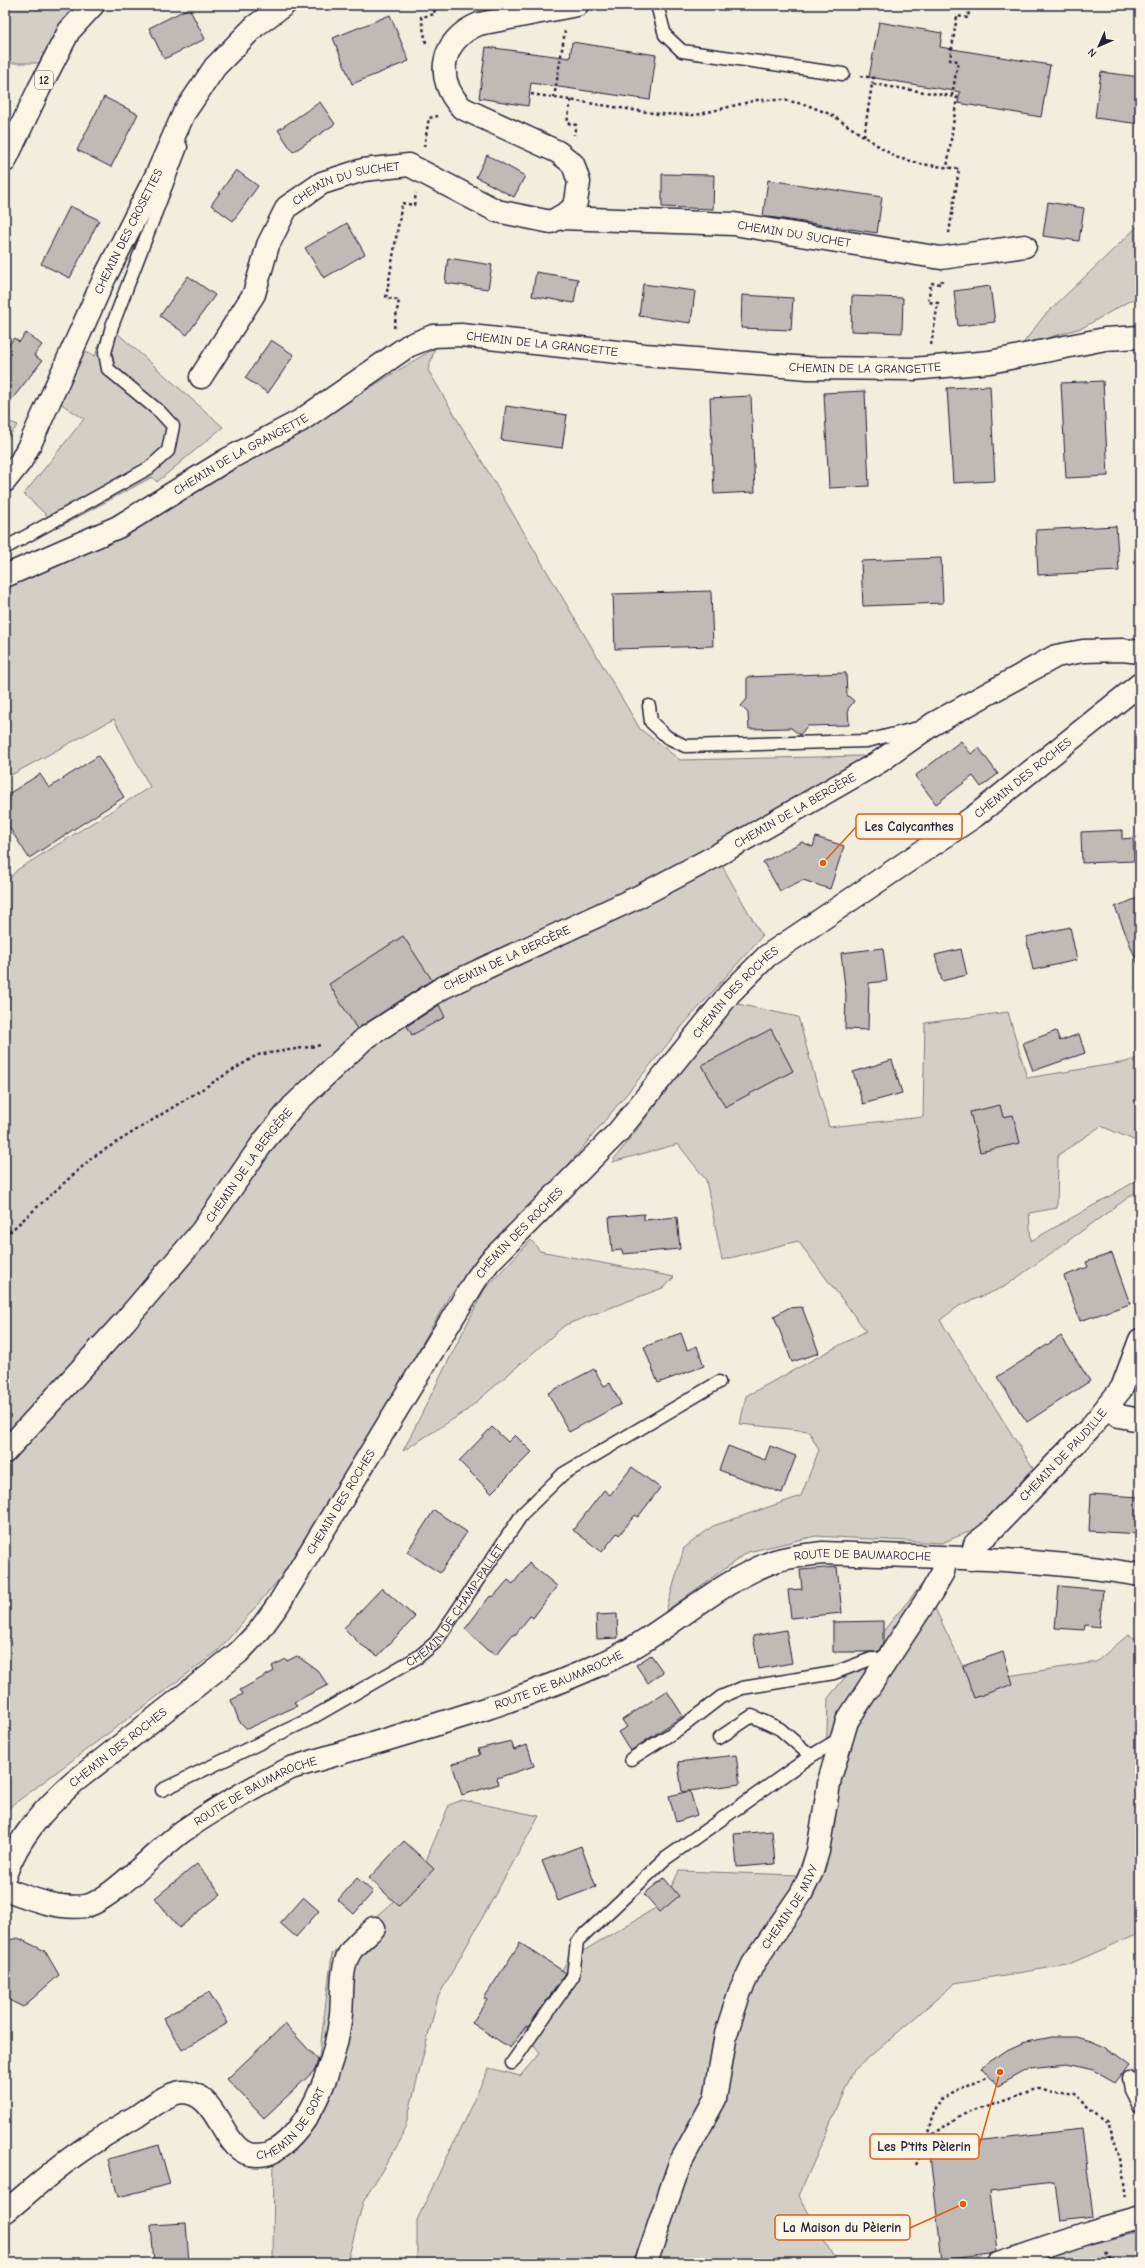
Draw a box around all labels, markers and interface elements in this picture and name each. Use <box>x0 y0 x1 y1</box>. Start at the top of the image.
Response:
north arrow <box>1079 26 1119 66</box>
text: N <box>1085 46 1099 60</box>
road number: 12 <box>35 71 53 89</box>
street label: CHEMIN DU SUCHET <box>290 159 401 208</box>
street label: CHEMIN DES CROSETTES <box>91 166 166 296</box>
street label: CHEMIN DU SUCHET <box>737 218 852 250</box>
street label: CHEMIN DE LA GRANGETTE <box>466 329 619 359</box>
street label: CHEMIN DE LA GRANGETTE <box>788 359 942 376</box>
street label: CHEMIN DE LA GRANGETTE <box>171 411 311 498</box>
street label: CHEMIN DES ROCHES <box>971 735 1074 821</box>
street label: CHEMIN DE LA BERGÈRE <box>732 770 858 851</box>
callout: Les Calycanthes <box>856 814 962 839</box>
text: Les Calycanthes <box>864 819 954 834</box>
street label: CHEMIN DE LA BERGÈRE <box>441 923 572 993</box>
street label: CHEMIN DES ROCHES <box>689 943 781 1041</box>
street label: CHEMIN DE LA BERGÈRE <box>203 1105 295 1225</box>
street label: CHEMIN DES ROCHES <box>473 1184 566 1281</box>
street label: CHEMIN DE PAUDILLE <box>1016 1406 1110 1504</box>
street label: CHEMIN DES ROCHES <box>303 1447 378 1557</box>
street label: CHEMIN DE CHAMP-PALLET <box>404 1541 507 1669</box>
street label: ROUTE DE BAUMAROCHE <box>793 1546 931 1564</box>
street label: ROUTE DE BAUMAROCHE <box>493 1647 625 1712</box>
street label: CHEMIN DES ROCHES <box>66 1705 170 1790</box>
street label: ROUTE DE BAUMAROCHE <box>191 1754 319 1829</box>
street label: CHEMIN DE MIVY <box>758 1862 821 1952</box>
street label: CHEMIN DE GORT <box>256 2084 328 2162</box>
callout: Les P'tits Pèlerin <box>870 2134 979 2159</box>
text: Les P'tits Pèlerin <box>877 2139 971 2154</box>
callout: La Maison du Pèlerin <box>775 2215 910 2240</box>
text: La Maison du Pèlerin <box>783 2220 901 2235</box>

